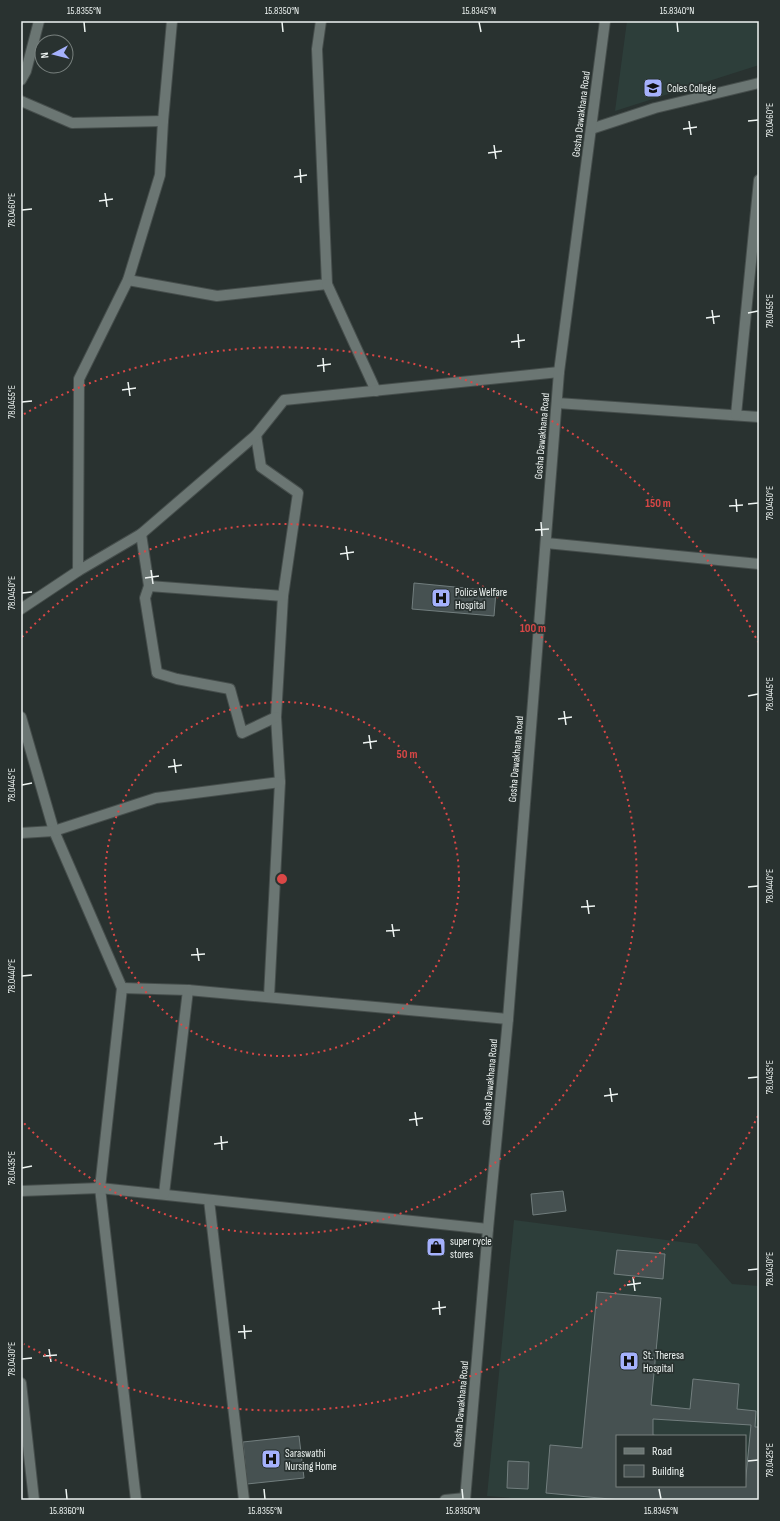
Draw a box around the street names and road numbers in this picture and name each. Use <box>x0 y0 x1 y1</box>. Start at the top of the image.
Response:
street label: Gosha Dawakhana Road <box>569 70 593 158</box>
street label: Gosha Dawakhana Road <box>532 392 552 480</box>
street label: Gosha Dawakhana Road <box>506 715 526 803</box>
street label: Gosha Dawakhana Road <box>480 1038 500 1126</box>
street label: Gosha Dawakhana Road <box>451 1360 471 1448</box>

